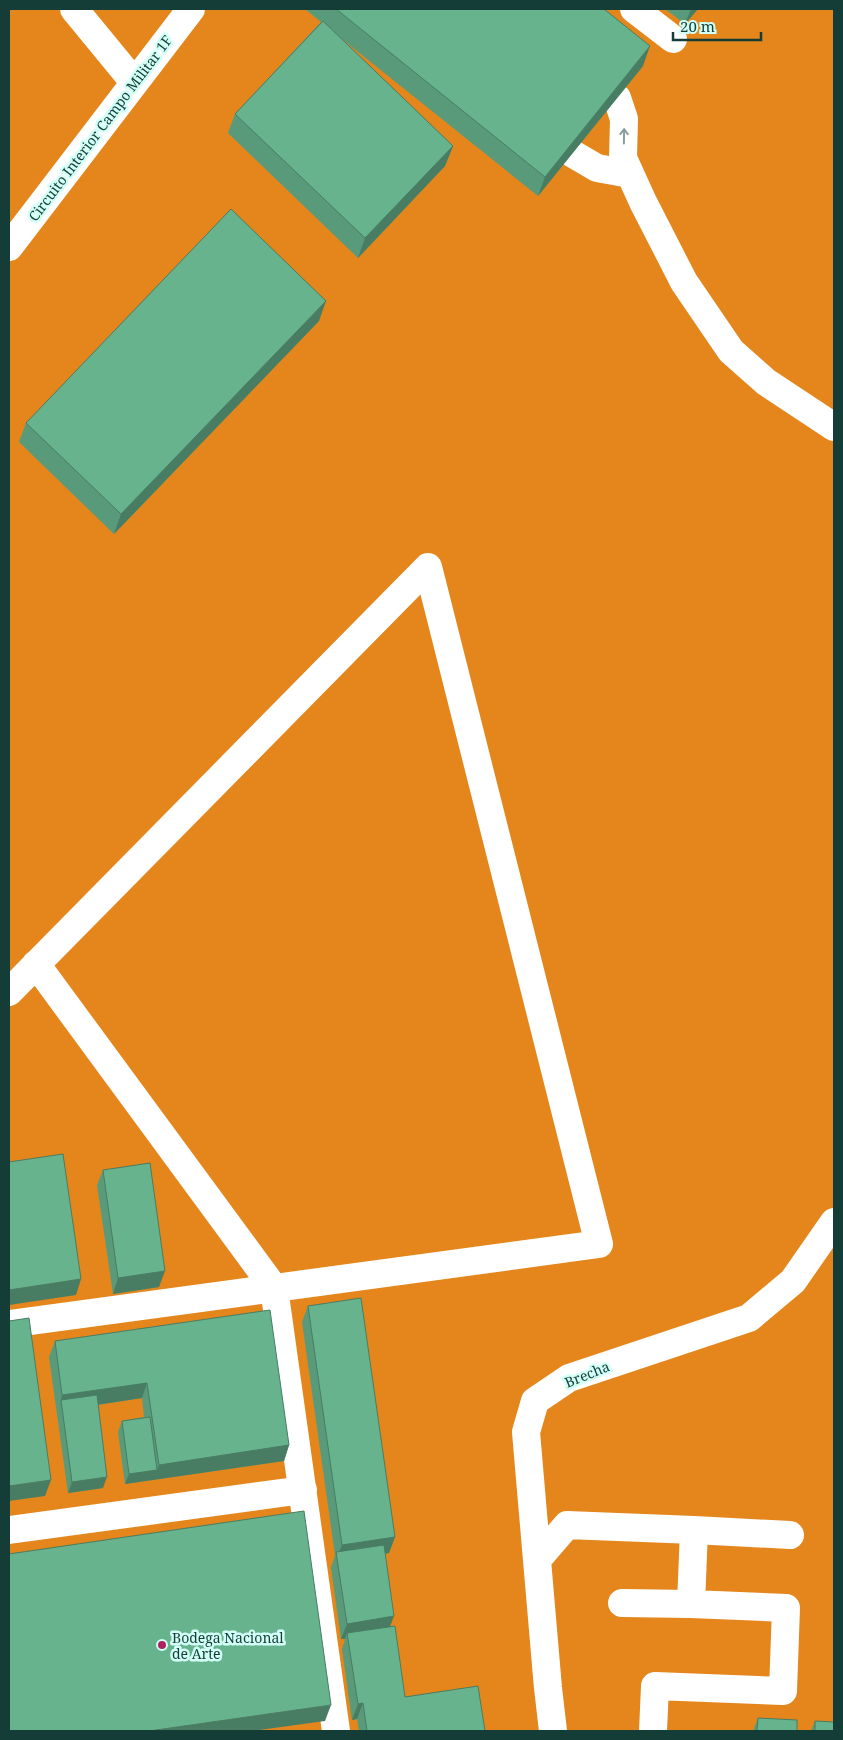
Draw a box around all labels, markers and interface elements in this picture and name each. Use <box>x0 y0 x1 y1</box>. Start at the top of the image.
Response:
scale bar <box>673 10 760 42</box>
text: 20 m <box>680 16 715 36</box>
street label: Circuito Interior Campo Militar 1F <box>24 31 176 225</box>
one-way arrow <box>619 128 629 144</box>
street label: Brecha <box>562 1356 612 1392</box>
place label: Bodega Nacional de Arte <box>172 1628 284 1663</box>
marker: Bodega Nacional de Arte <box>156 1639 168 1651</box>

